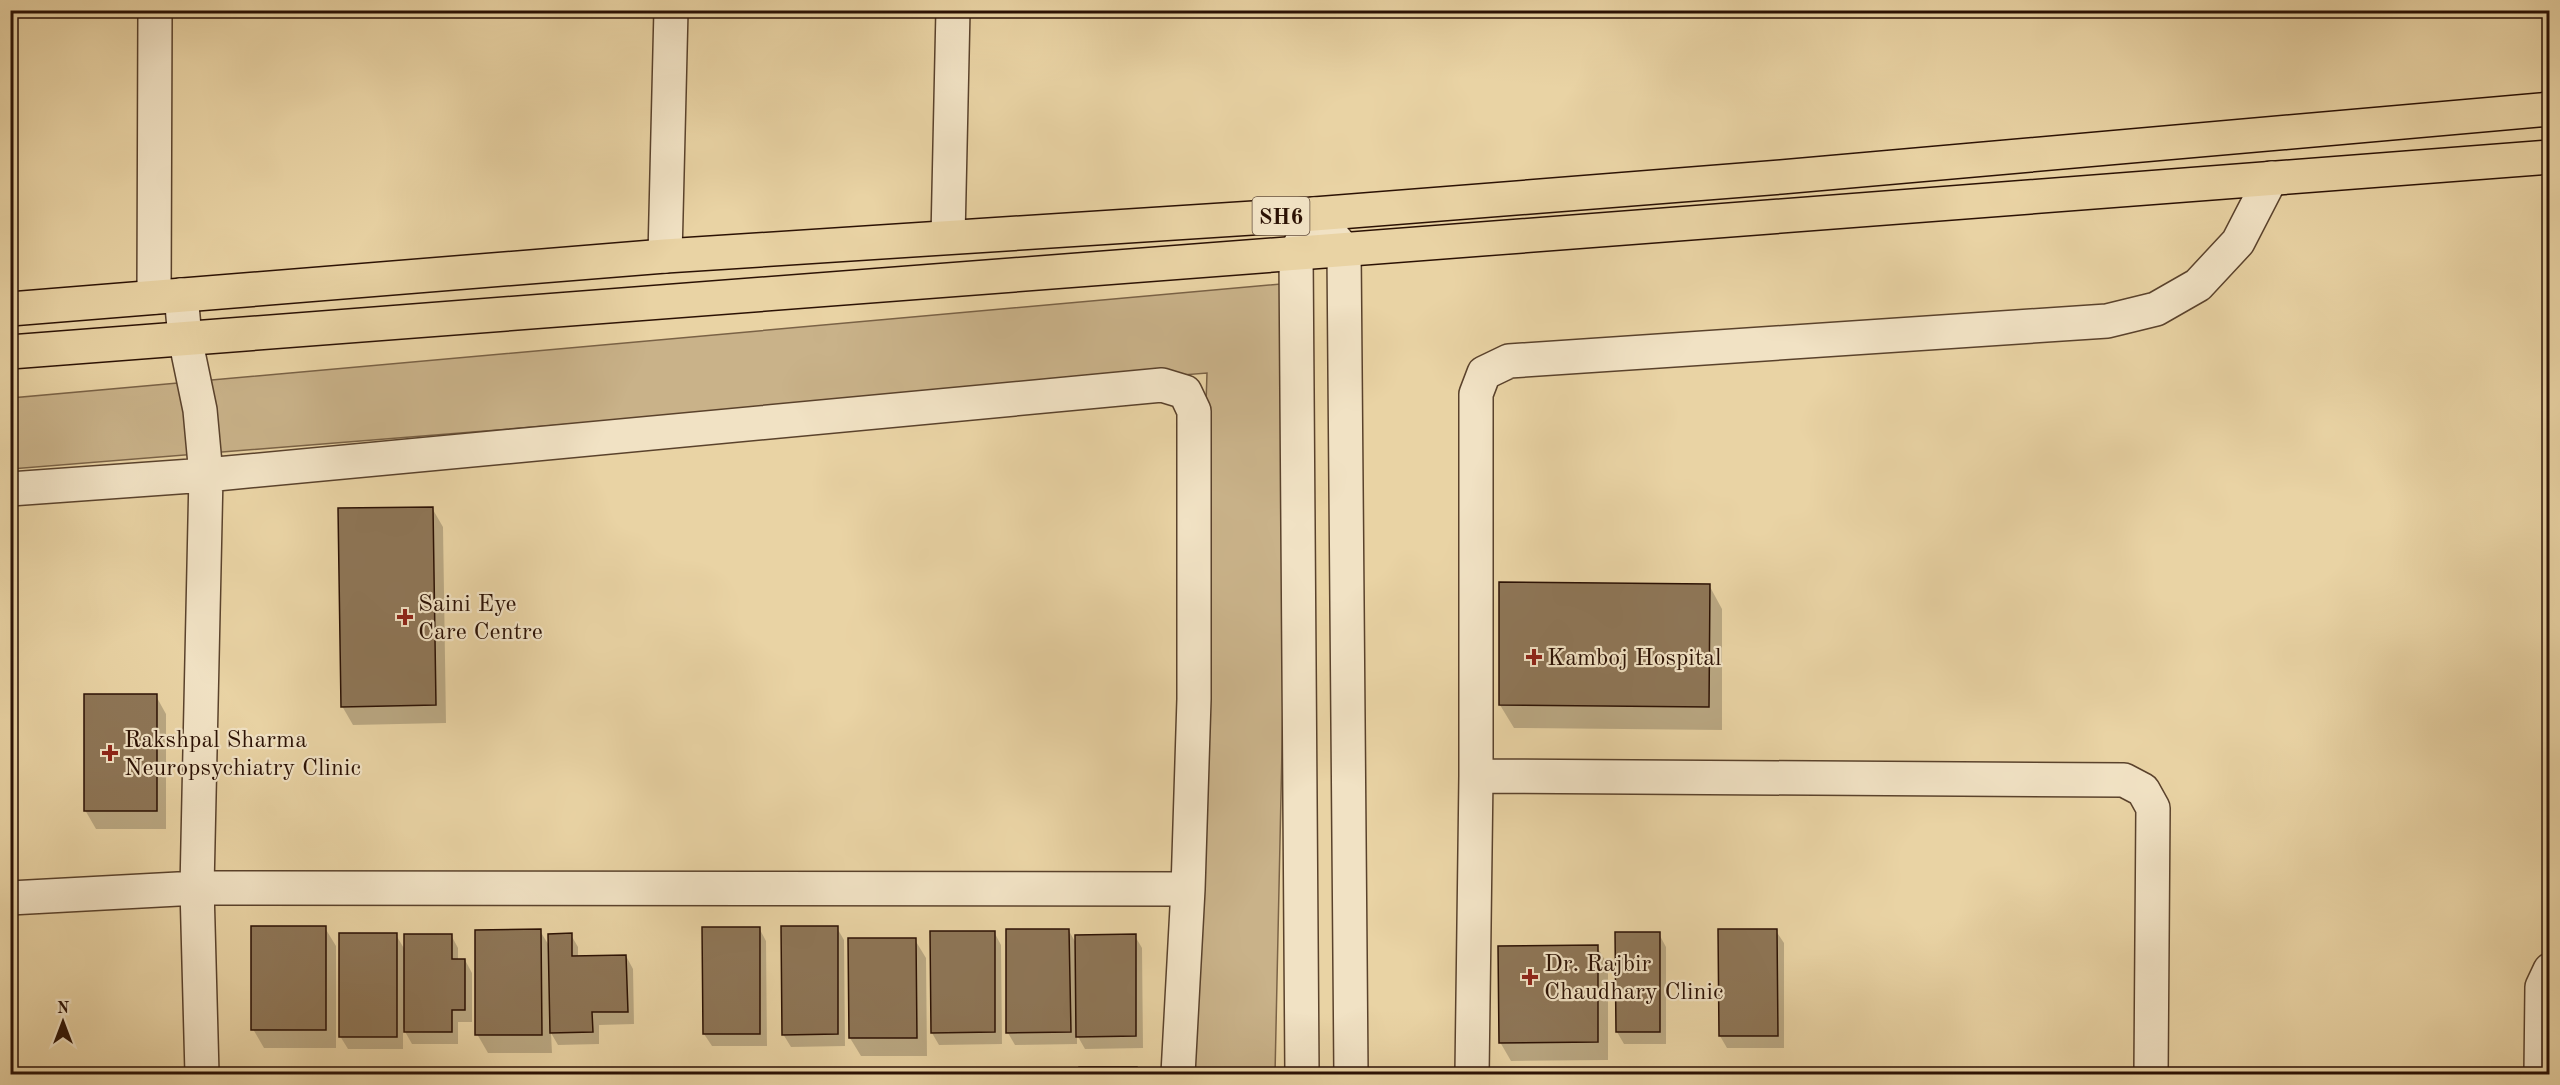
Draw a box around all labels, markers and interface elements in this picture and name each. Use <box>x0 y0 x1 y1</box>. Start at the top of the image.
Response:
road number: SH6 <box>1252 197 1310 235</box>
place label: Saini Eye Care Centre <box>418 593 543 645</box>
marker: Saini Eye Care Centre <box>396 608 414 626</box>
place label: Kamboj Hospital <box>1547 647 1722 671</box>
marker: Kamboj Hospital <box>1525 648 1543 666</box>
place label: Rakshpal Sharma Neuropsychiatry Clinic <box>124 729 361 781</box>
marker: Rakshpal Sharma Neuropsychiatry Clinic <box>101 744 119 762</box>
place label: Dr. Rajbir Chaudhary Clinic <box>1544 953 1723 1005</box>
marker: Dr. Rajbir Chaudhary Clinic <box>1521 968 1539 986</box>
north arrow <box>33 992 93 1052</box>
text: N <box>57 1001 70 1017</box>

